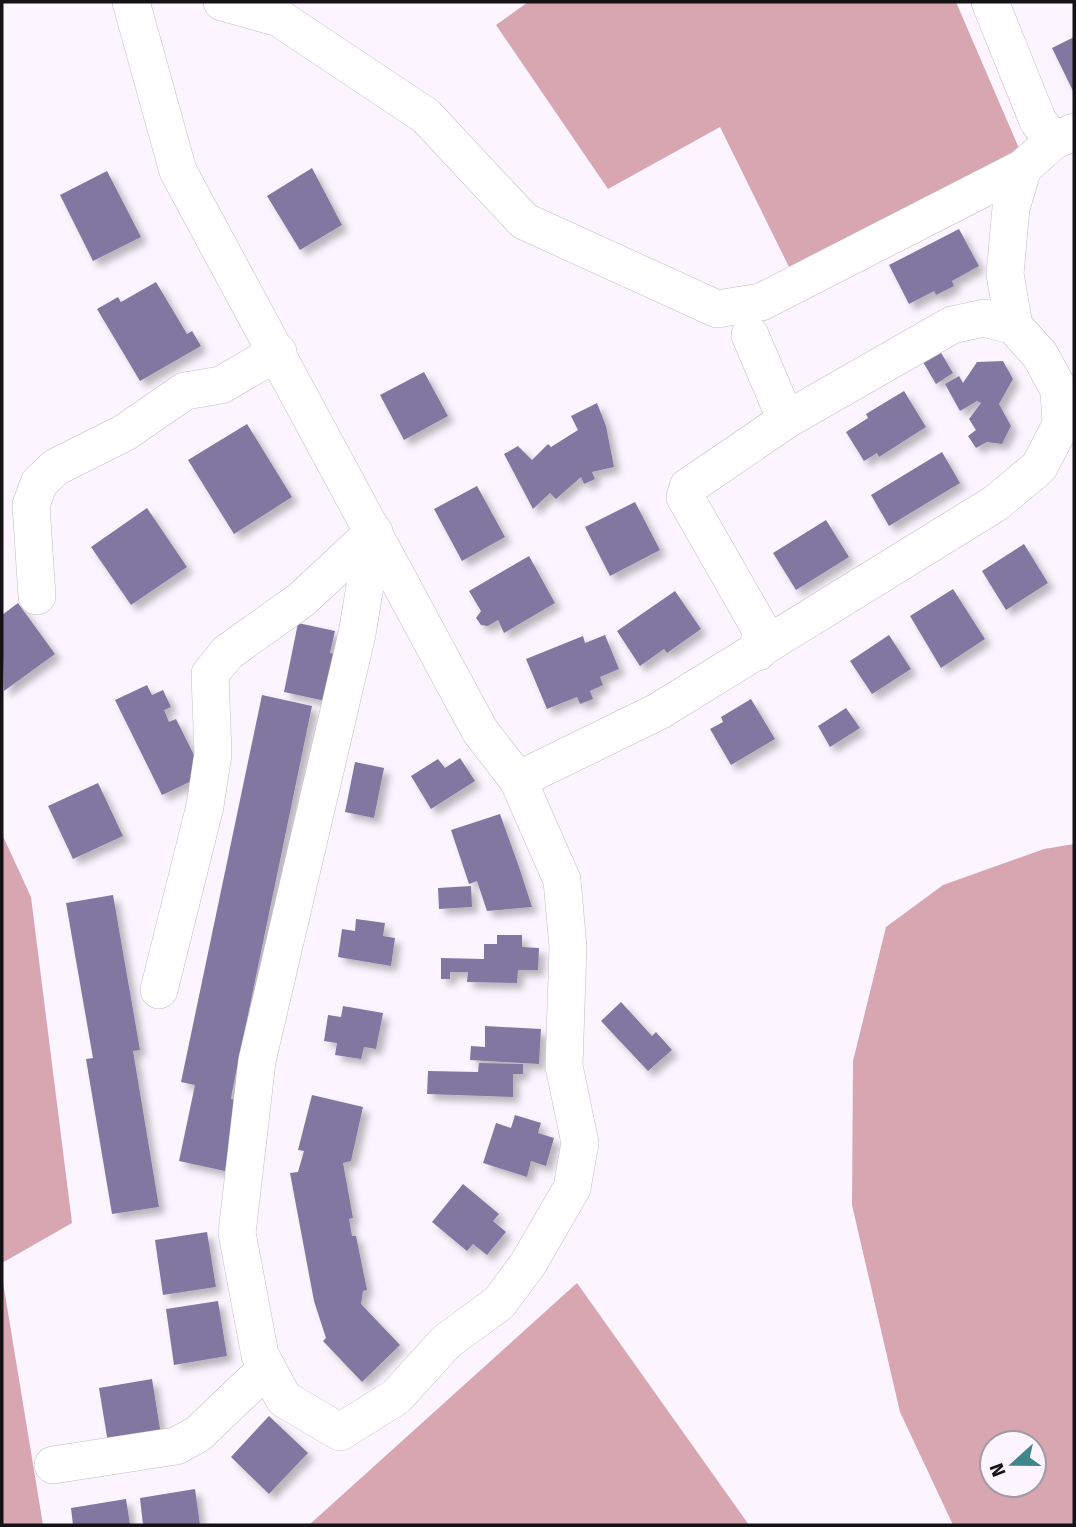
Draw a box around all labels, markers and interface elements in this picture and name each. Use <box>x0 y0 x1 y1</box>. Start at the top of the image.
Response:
north arrow <box>978 1429 1048 1499</box>
text: N <box>985 1460 1011 1480</box>

